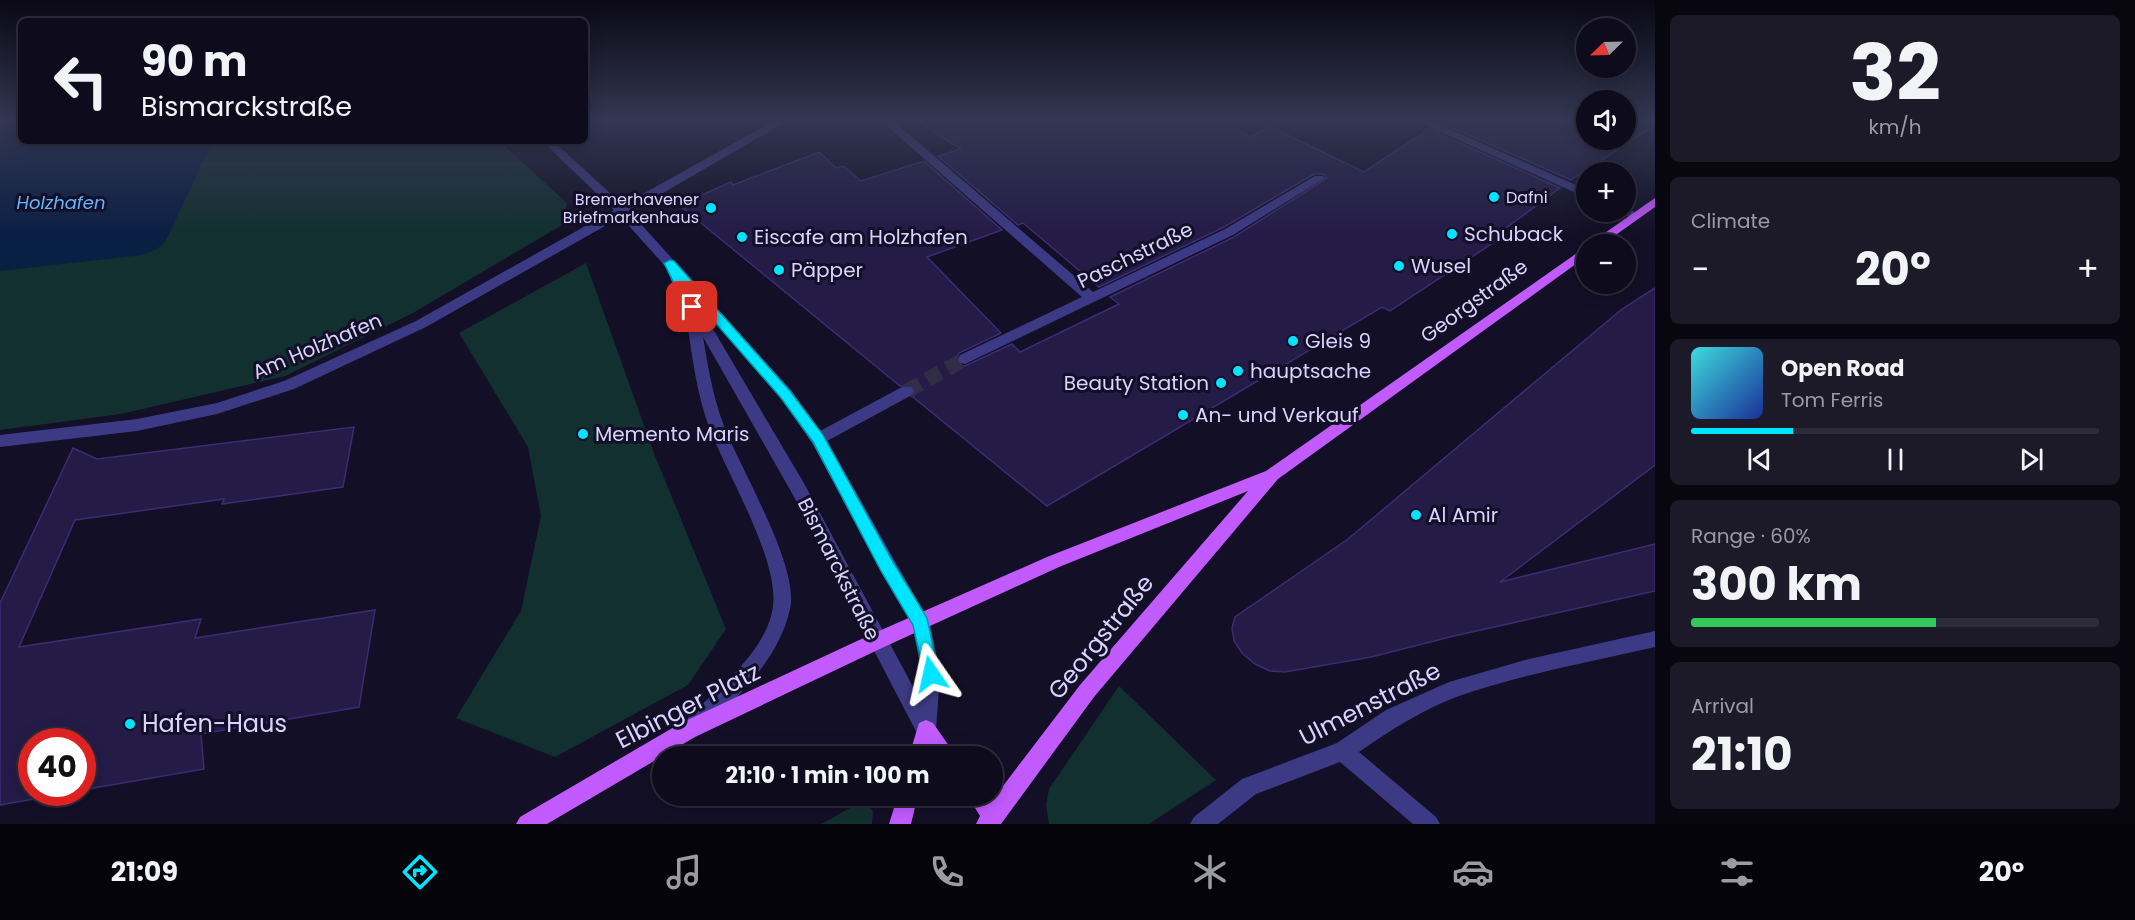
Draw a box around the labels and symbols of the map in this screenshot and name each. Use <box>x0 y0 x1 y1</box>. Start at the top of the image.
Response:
north arrow <box>1576 18 1636 78</box>
place label: Dafni <box>1506 186 1548 209</box>
place label: Bremerhavener Briefmarkenhaus <box>563 188 699 229</box>
water label: Holzhafen <box>17 190 105 215</box>
marker: Dafni <box>1487 190 1501 204</box>
marker: Bremerhavener Briefmarkenhaus <box>704 201 718 215</box>
street label: Paschstraße <box>1073 215 1197 295</box>
place label: Schuback <box>1464 220 1564 248</box>
place label: Eiscafe am Holzhafen <box>754 223 968 251</box>
marker: Schuback <box>1445 227 1459 241</box>
marker: Eiscafe am Holzhafen <box>735 230 749 244</box>
place label: Wusel <box>1411 252 1471 280</box>
street label: Georgstraße <box>1415 253 1533 349</box>
place label: Päpper <box>791 256 863 284</box>
marker: Wusel <box>1392 259 1406 273</box>
marker: Päpper <box>772 263 786 277</box>
pin <box>666 281 717 332</box>
street label: Am Holzhafen <box>248 306 386 386</box>
place label: Gleis 9 <box>1305 327 1371 355</box>
marker: Gleis 9 <box>1286 334 1300 348</box>
place label: hauptsache <box>1250 357 1371 385</box>
marker: hauptsache <box>1231 364 1245 378</box>
place label: Beauty Station <box>1064 369 1209 397</box>
marker: Beauty Station <box>1214 376 1228 390</box>
place label: An- und Verkauf <box>1195 401 1359 429</box>
marker: An- und Verkauf <box>1176 408 1190 422</box>
place label: Memento Maris <box>595 420 749 448</box>
marker: Memento Maris <box>576 427 590 441</box>
street label: Bismarckstraße <box>791 493 887 645</box>
place label: Al Amir <box>1428 501 1498 529</box>
marker: Al Amir <box>1409 508 1423 522</box>
street label: Georgstraße <box>1040 567 1161 706</box>
position arrow <box>899 642 963 706</box>
street label: Ulmenstraße <box>1293 654 1446 753</box>
street label: Elbinger Platz <box>610 655 766 756</box>
place label: Hafen-Haus <box>142 707 287 740</box>
marker: Hafen-Haus <box>123 717 137 731</box>
speed limit sign: 40 <box>18 728 96 806</box>

